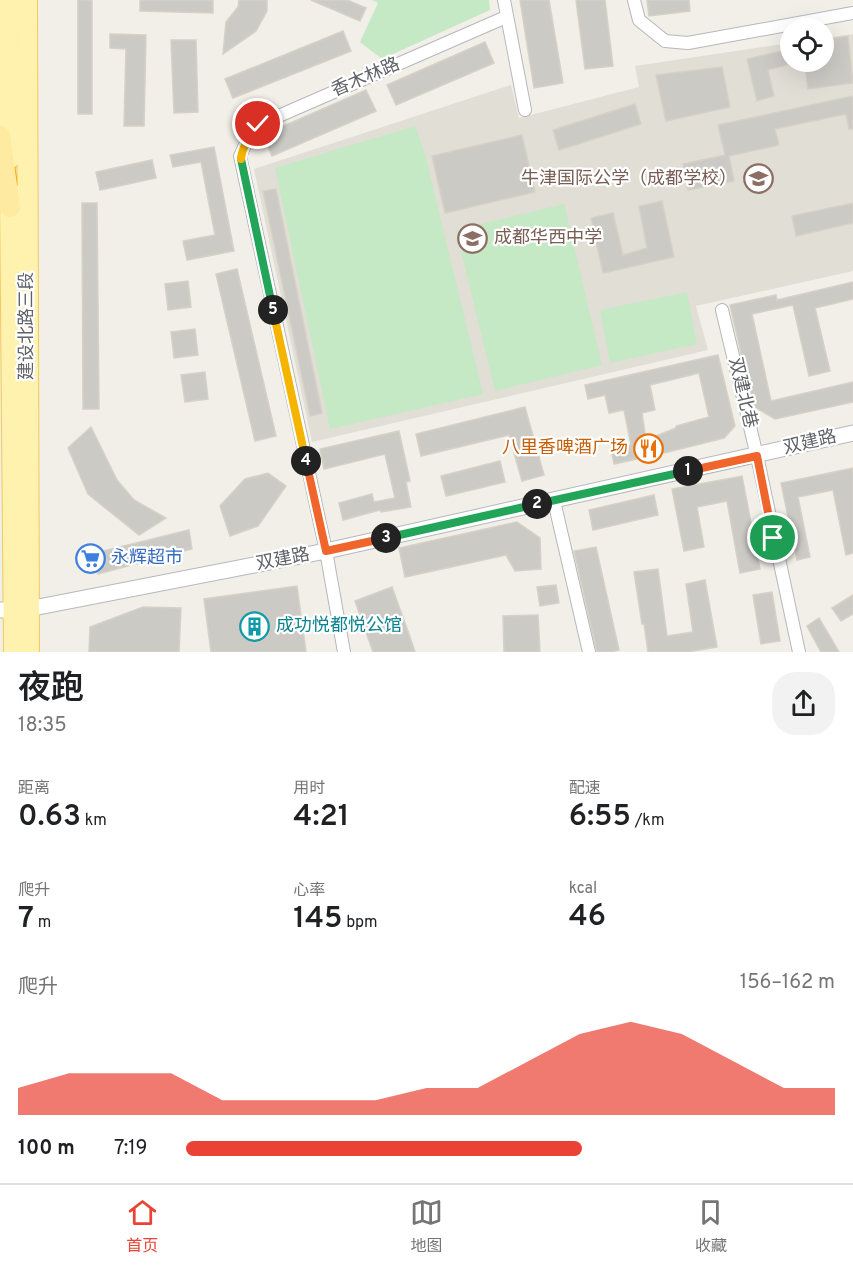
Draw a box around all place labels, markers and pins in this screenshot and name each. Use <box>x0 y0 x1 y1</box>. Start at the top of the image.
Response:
pin <box>232 98 283 149</box>
school or university icon: 牛津国际公学（成都学校） <box>742 163 774 195</box>
place label: 牛津国际公学（成都学校） <box>521 168 737 191</box>
school or university icon: 成都华西中学 <box>457 222 489 254</box>
place label: 成都华西中学 <box>494 227 602 250</box>
pin: 5 <box>258 295 288 325</box>
restaurant icon: 八里香啤酒广场 <box>633 432 665 464</box>
place label: 八里香啤酒广场 <box>502 437 628 460</box>
pin: 4 <box>291 446 321 476</box>
pin: 1 <box>673 456 703 486</box>
pin: 2 <box>522 489 552 519</box>
pin <box>747 512 798 563</box>
pin: 3 <box>371 523 401 553</box>
supermarket icon: 永辉超市 <box>74 542 106 574</box>
place label: 永辉超市 <box>111 547 183 570</box>
building icon: 成功悦都悦公馆 <box>239 610 271 642</box>
place label: 成功悦都悦公馆 <box>276 615 402 638</box>

